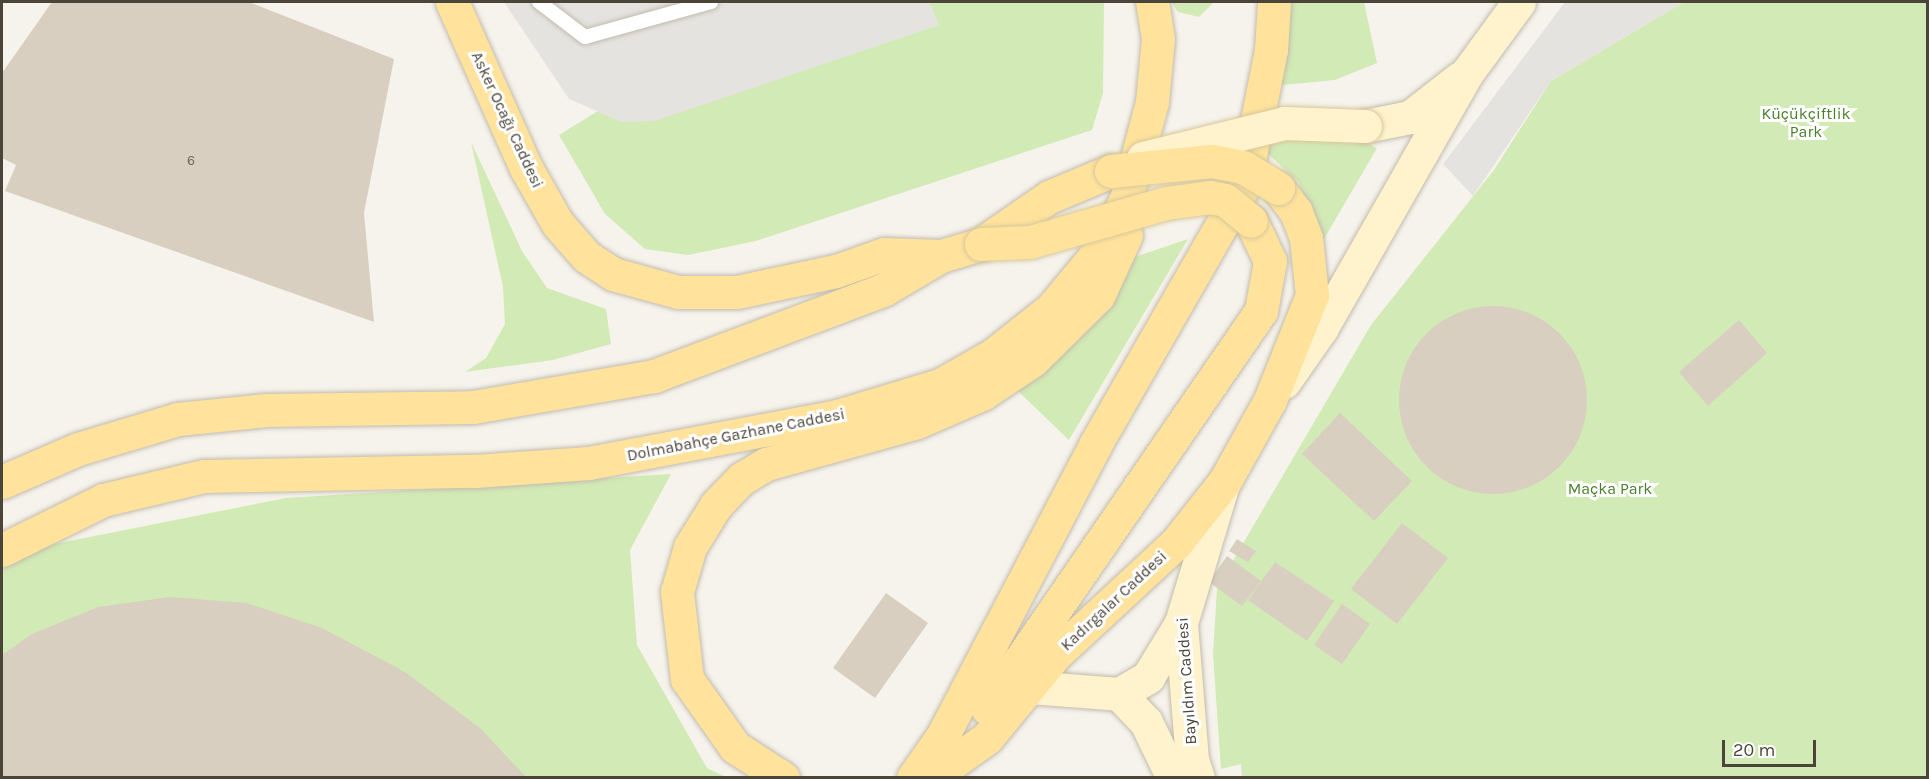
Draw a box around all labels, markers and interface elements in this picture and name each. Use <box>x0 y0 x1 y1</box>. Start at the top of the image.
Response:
street label: Asker Ocağı Caddesi <box>467 49 547 191</box>
park label: Küçükçiftlik Park <box>1761 104 1851 142</box>
house number: 6 <box>187 153 195 169</box>
street label: Dolmabahçe Gazhane Caddesi <box>625 404 847 466</box>
park label: Maçka Park <box>1568 479 1652 499</box>
street label: Kadırgalar Caddesi <box>1057 547 1171 655</box>
street label: Bayıldım Caddesi <box>1173 617 1201 745</box>
scale bar <box>1725 728 1820 766</box>
text: 20 m <box>1733 739 1775 761</box>

